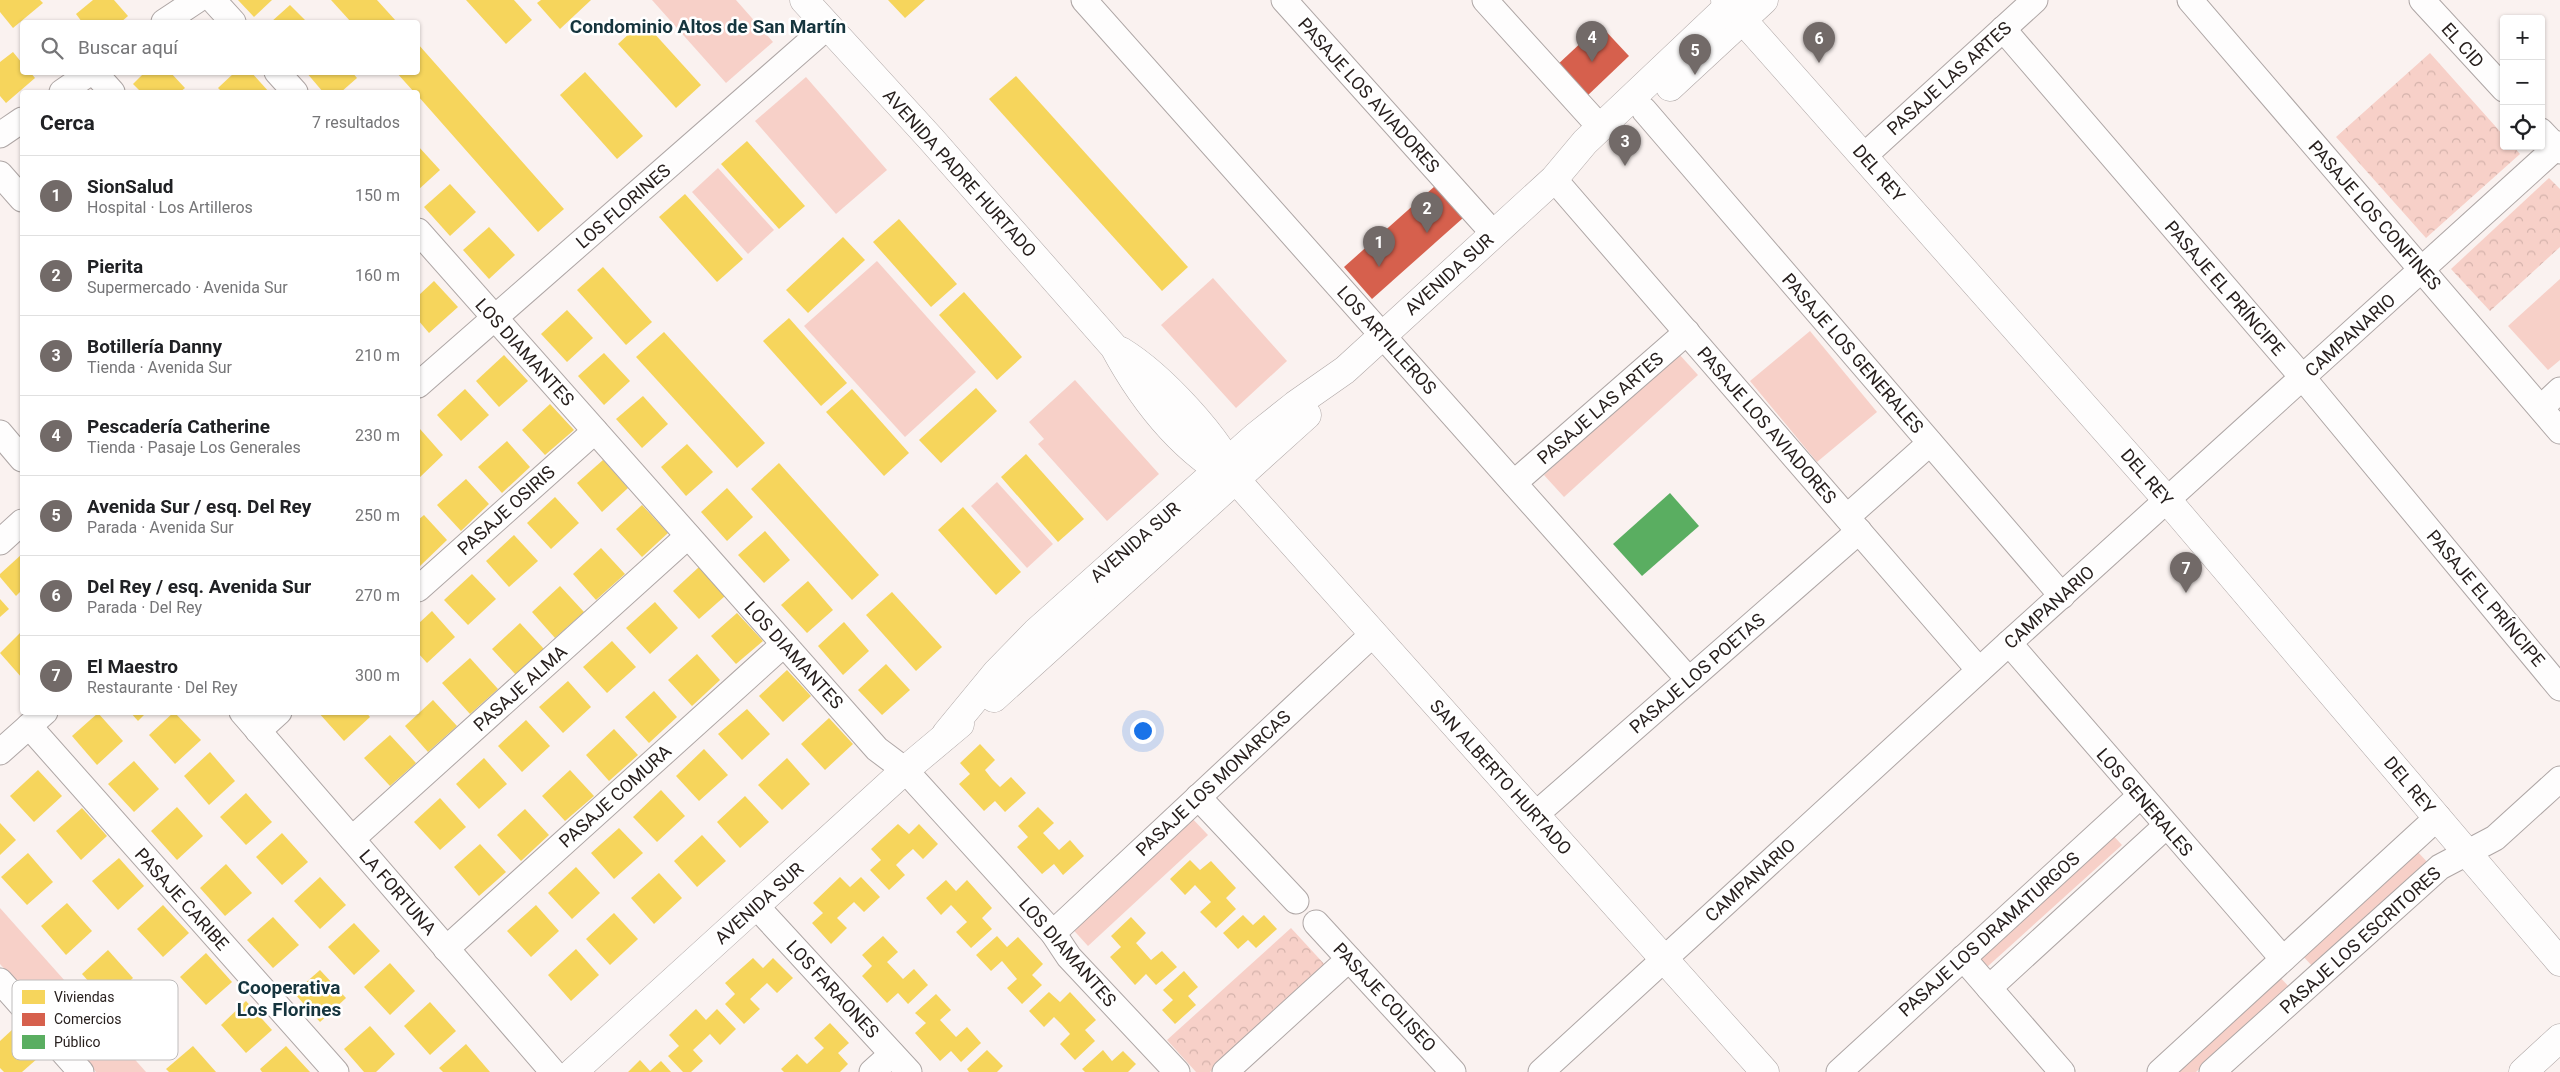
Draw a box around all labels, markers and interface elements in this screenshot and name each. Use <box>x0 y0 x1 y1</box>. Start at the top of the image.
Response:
street label: PASAJE LOS AVIADORES <box>1294 13 1444 177</box>
district label: Condominio Altos de San Martín <box>570 15 846 38</box>
map controls <box>2500 15 2545 150</box>
button: + <box>2500 15 2545 60</box>
street label: PASAJE LAS ARTES <box>1883 17 2016 139</box>
street label: EL CID <box>2438 18 2488 72</box>
search box <box>20 20 420 75</box>
pin: 4 <box>1576 21 1608 62</box>
pin: 6 <box>1803 22 1835 63</box>
icon: search <box>38 34 66 62</box>
pin: 5 <box>1679 34 1711 75</box>
text: Buscar aquí <box>78 36 178 59</box>
button: − <box>2500 60 2545 105</box>
street label: AVENIDA PADRE HURTADO <box>879 85 1041 261</box>
button: locate <box>2500 105 2545 150</box>
text: Cerca <box>40 111 95 135</box>
text: 7 resultados <box>312 113 400 132</box>
pin: 3 <box>1609 125 1641 166</box>
street label: PASAJE LOS CONFINES <box>2304 136 2446 294</box>
street label: DEL REY <box>1849 140 1909 206</box>
street label: LOS FLORINES <box>572 159 675 253</box>
text: SionSalud <box>87 175 173 198</box>
text: 1 <box>51 186 61 205</box>
text: 150 m <box>355 186 400 205</box>
pin: 2 <box>1411 192 1443 233</box>
text: Hospital · Los Artilleros <box>87 198 253 217</box>
street label: PASAJE EL PRÍNCIPE <box>2161 216 2289 360</box>
pin: 1 <box>1363 226 1395 267</box>
street label: AVENIDA SUR <box>1400 229 1498 319</box>
text: Pierita <box>87 255 143 278</box>
text: 2 <box>51 266 61 285</box>
text: 160 m <box>355 266 400 285</box>
street label: PASAJE LOS GENERALES <box>1778 269 1928 437</box>
text: Supermercado · Avenida Sur <box>87 278 288 297</box>
street label: LOS ARTILLEROS <box>1333 282 1441 399</box>
street label: CAMPANARIO <box>2301 289 2399 381</box>
street label: LOS DIAMANTES <box>471 294 579 410</box>
text: Botillería Danny <box>87 335 222 358</box>
street label: PASAJE LOS AVIADORES <box>1693 342 1841 508</box>
text: 3 <box>51 346 61 365</box>
text: 210 m <box>355 346 400 365</box>
street label: PASAJE LAS ARTES <box>1533 348 1667 468</box>
text: Tienda · Avenida Sur <box>87 358 232 377</box>
text: Pescadería Catherine <box>87 415 270 438</box>
text: 4 <box>51 426 61 445</box>
text: 230 m <box>355 426 400 445</box>
text: Tienda · Pasaje Los Generales <box>87 438 301 457</box>
street label: DEL REY <box>2117 444 2177 510</box>
street label: PASAJE OSIRIS <box>453 461 559 559</box>
text: Avenida Sur / esq. Del Rey <box>87 495 311 518</box>
street label: AVENIDA SUR <box>1086 497 1184 587</box>
text: 5 <box>51 506 61 525</box>
text: 250 m <box>355 506 400 525</box>
text: Parada · Avenida Sur <box>87 518 234 537</box>
street label: PASAJE EL PRÍNCIPE <box>2423 525 2549 671</box>
pin: 7 <box>2170 552 2202 593</box>
street label: CAMPANARIO <box>2000 561 2098 653</box>
text: Del Rey / esq. Avenida Sur <box>87 575 311 598</box>
text: 6 <box>51 586 61 605</box>
text: 270 m <box>355 586 400 605</box>
street label: LOS DIAMANTES <box>740 597 848 713</box>
text: Parada · Del Rey <box>87 598 202 617</box>
street label: PASAJE LOS POETAS <box>1625 608 1769 737</box>
street label: PASAJE ALMA <box>469 641 571 735</box>
text: El Maestro <box>87 655 178 678</box>
text: 7 <box>51 666 61 685</box>
text: 300 m <box>355 666 400 685</box>
text: Restaurante · Del Rey <box>87 678 238 697</box>
street label: SAN ALBERTO HURTADO <box>1426 695 1576 859</box>
street label: PASAJE LOS MONARCAS <box>1131 706 1295 860</box>
your location <box>1130 718 1156 744</box>
street label: PASAJE COMURA <box>555 740 675 852</box>
street label: LOS GENERALES <box>2093 744 2198 860</box>
street label: DEL REY <box>2380 752 2440 818</box>
street label: CAMPANARIO <box>1701 834 1799 926</box>
street label: PASAJE CARIBE <box>131 844 233 954</box>
street label: LA FORTUNA <box>355 845 441 939</box>
street label: PASAJE LOS DRAMATURGOS <box>1894 847 2084 1021</box>
street label: AVENIDA SUR <box>710 858 808 948</box>
street label: PASAJE LOS ESCRITORES <box>2275 862 2445 1018</box>
street label: LOS DIAMANTES <box>1015 893 1121 1011</box>
street label: LOS FARAONES <box>782 936 884 1042</box>
street label: PASAJE COLISEO <box>1329 938 1441 1056</box>
district label: Cooperativa Los Florines <box>237 976 341 1021</box>
legend <box>12 980 178 1060</box>
text: Viviendas <box>54 989 114 1005</box>
text: Comercios <box>54 1011 121 1027</box>
text: Público <box>54 1034 101 1050</box>

